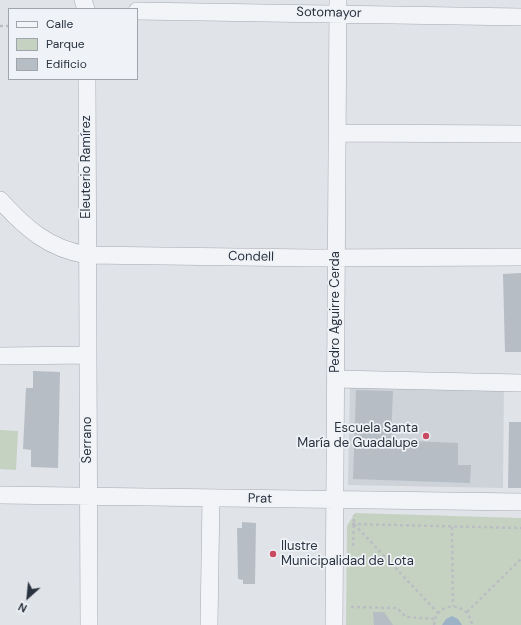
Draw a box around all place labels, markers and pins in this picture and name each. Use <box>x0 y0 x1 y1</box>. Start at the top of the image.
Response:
place label: Escuela Santa María de Guadalupe <box>297 421 418 452</box>
marker: Escuela Santa María de Guadalupe <box>421 431 431 441</box>
place label: Ilustre Municipalidad de Lota <box>281 539 414 570</box>
marker: Ilustre Municipalidad de Lota <box>268 549 278 559</box>

